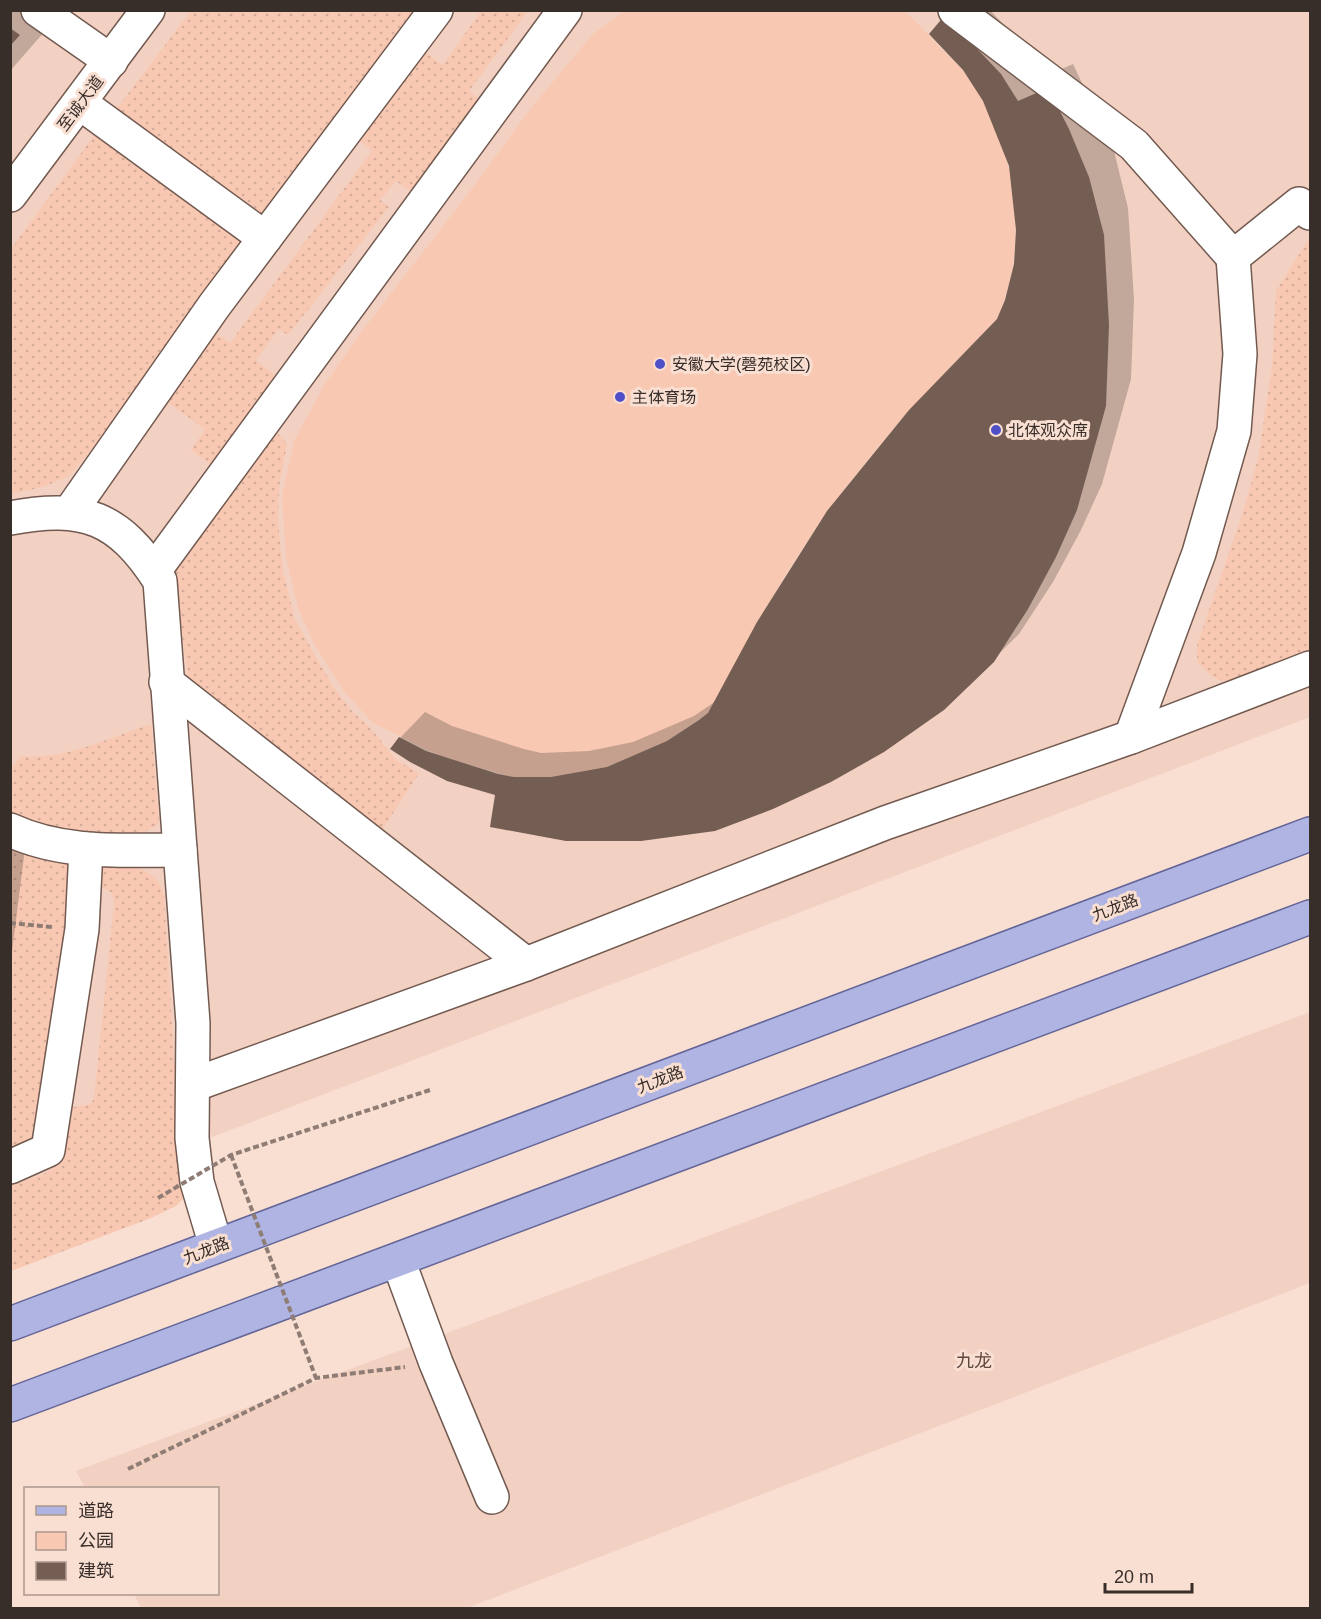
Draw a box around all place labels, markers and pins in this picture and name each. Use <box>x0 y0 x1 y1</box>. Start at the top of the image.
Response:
place label: 安徽大学(磬苑校区) <box>672 356 811 373</box>
marker: 安徽大学(磬苑校区) <box>653 357 667 371</box>
place label: 主体育场 <box>632 389 696 406</box>
marker: 主体育场 <box>613 390 627 404</box>
place label: 北体观众席 <box>1008 422 1088 439</box>
marker: 北体观众席 <box>989 423 1003 437</box>

